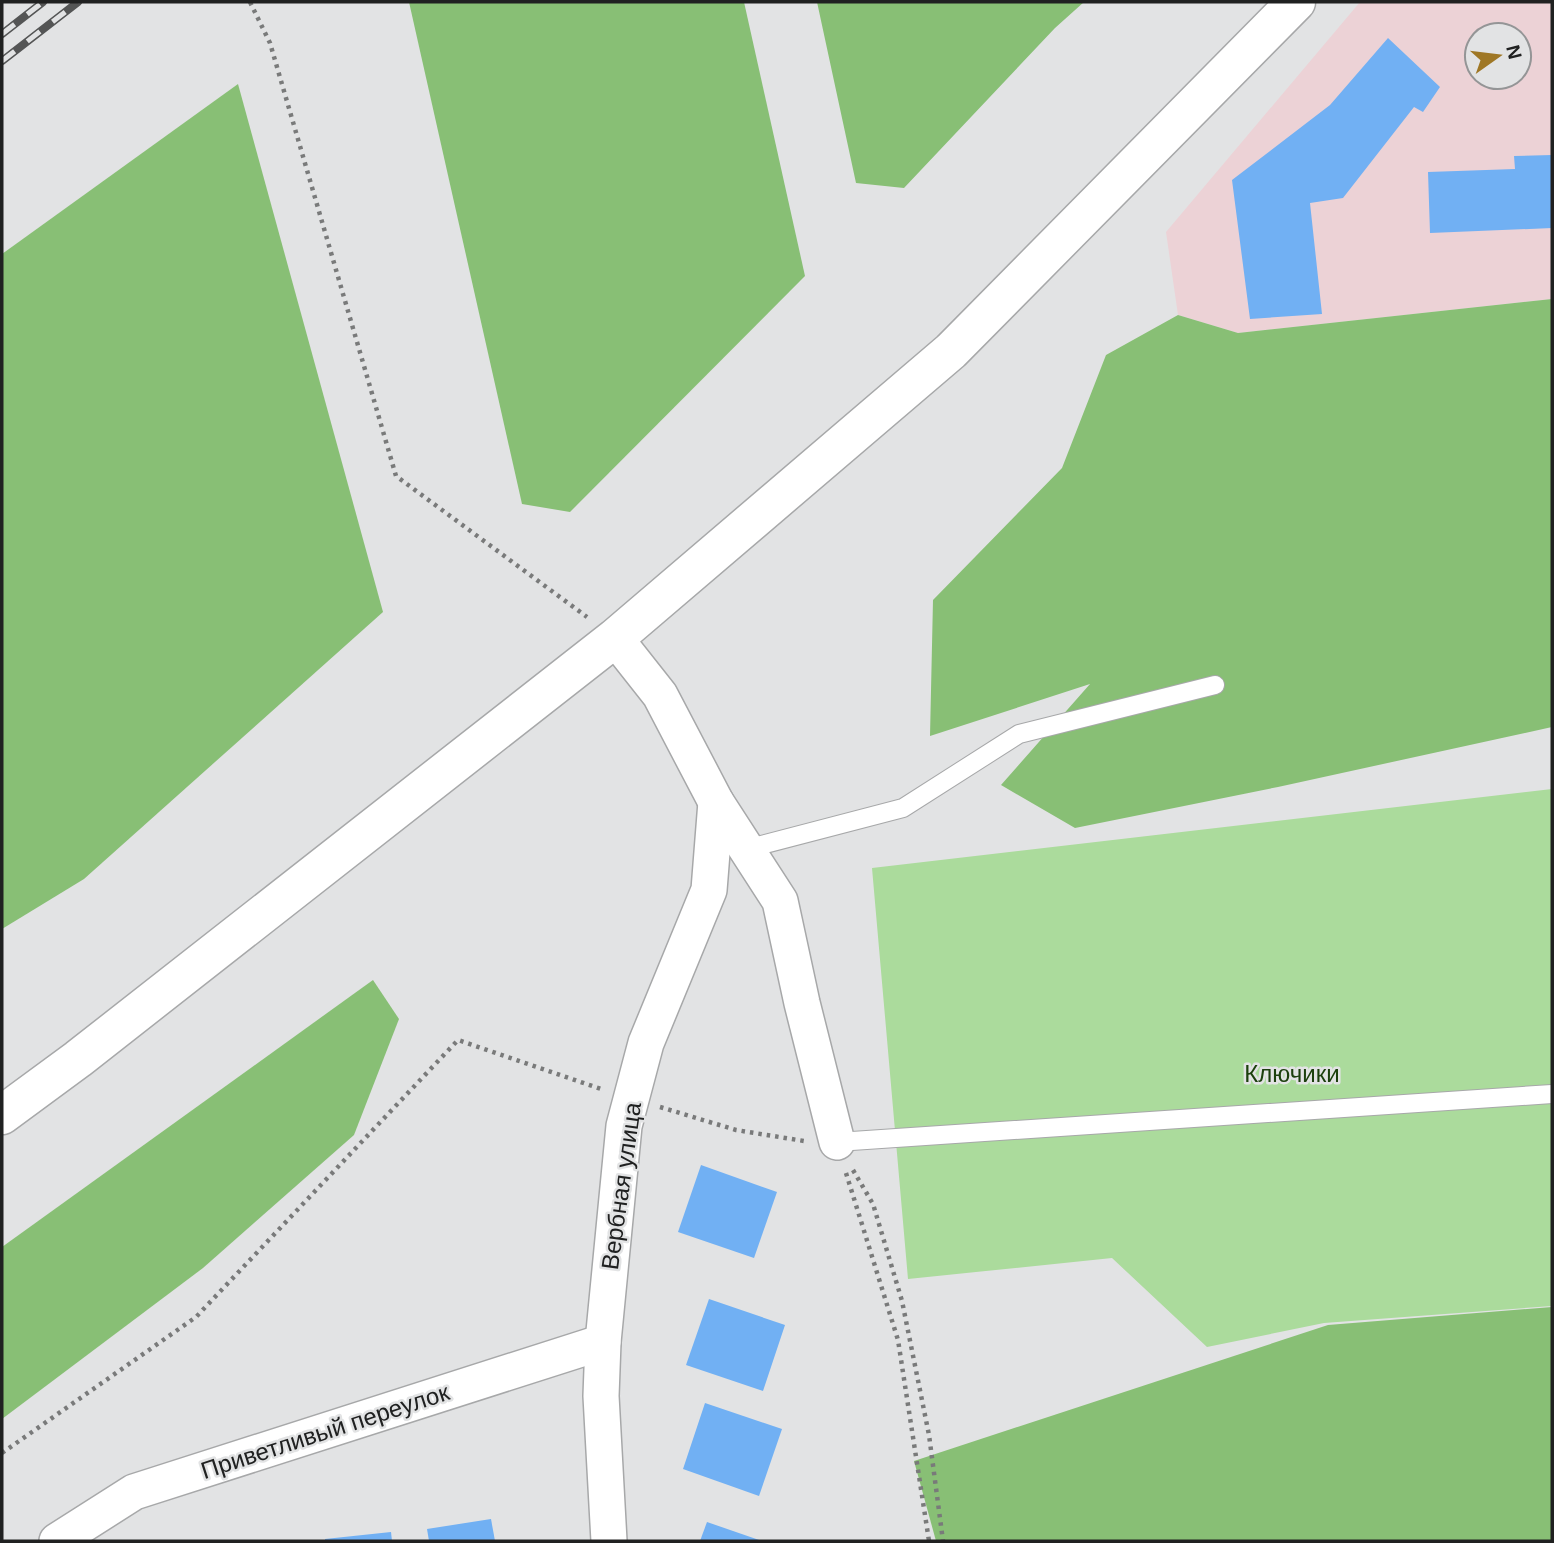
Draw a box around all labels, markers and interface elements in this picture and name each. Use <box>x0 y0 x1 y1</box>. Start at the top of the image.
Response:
north arrow <box>1463 21 1533 91</box>
text: N <box>1502 43 1526 61</box>
park label: Ключики <box>1244 1060 1340 1087</box>
street label: Вербная улица <box>596 1100 646 1271</box>
street label: Приветливый переулок <box>197 1378 453 1484</box>

